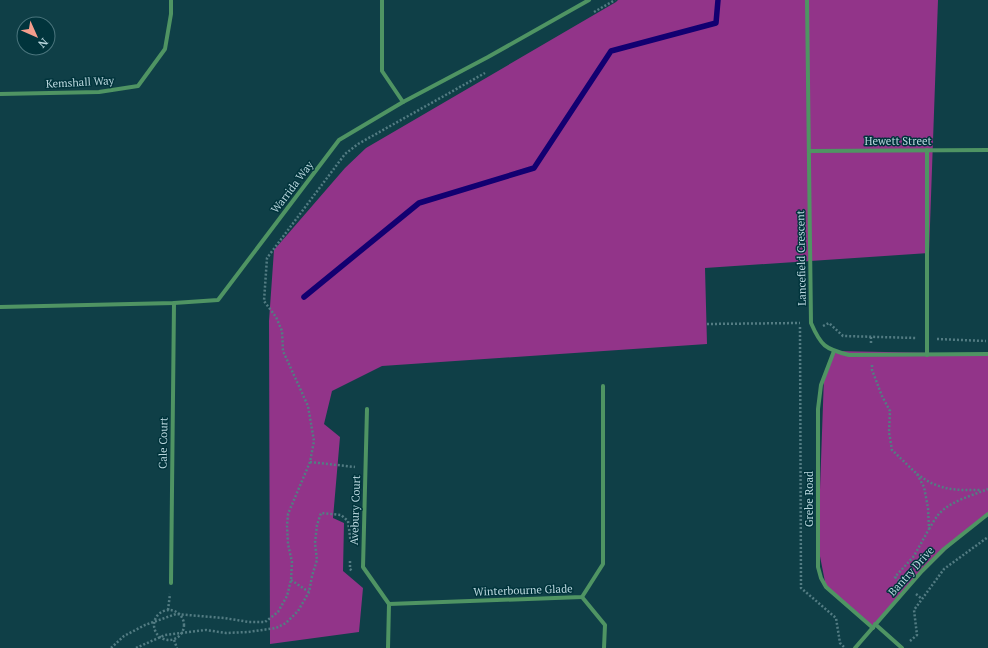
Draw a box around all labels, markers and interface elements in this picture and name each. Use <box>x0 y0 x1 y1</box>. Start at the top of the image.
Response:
north arrow <box>16 16 56 56</box>
text: N <box>35 35 51 51</box>
street label: Kemshall Way <box>46 73 115 91</box>
street label: Hewett Street <box>864 134 932 148</box>
street label: Warrida Way <box>268 158 316 216</box>
street label: Lancefield Crescent <box>793 210 809 306</box>
street label: Cale Court <box>156 417 170 469</box>
street label: Grebe Road <box>802 471 816 527</box>
street label: Avebury Court <box>347 475 363 545</box>
street label: Bantry Drive <box>885 543 937 599</box>
street label: Winterbourne Glade <box>473 581 573 599</box>

